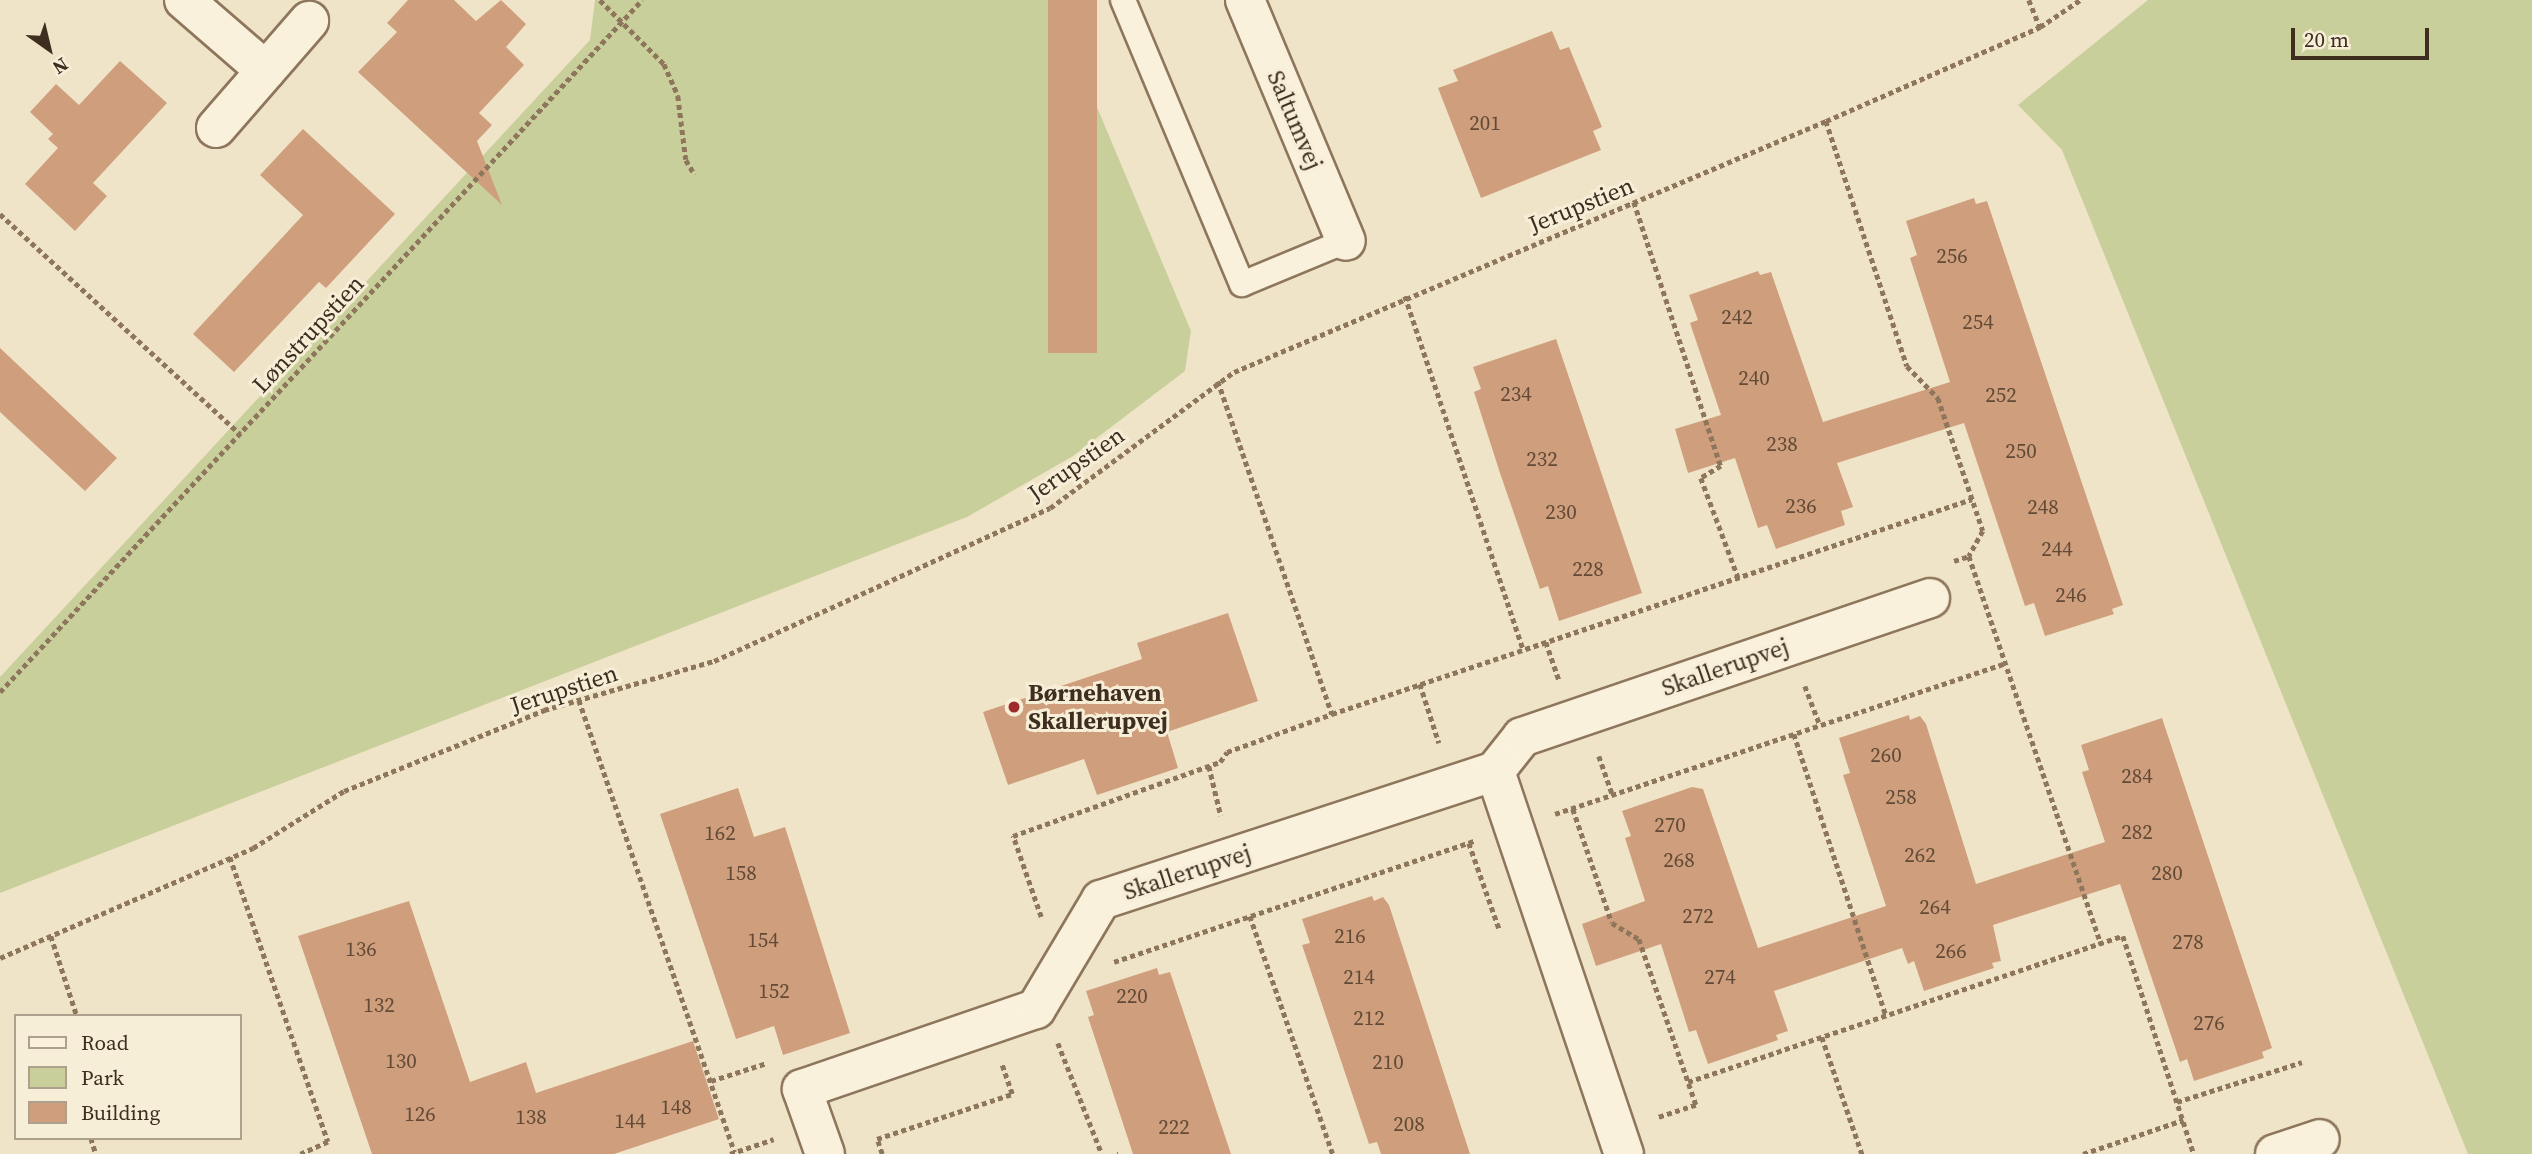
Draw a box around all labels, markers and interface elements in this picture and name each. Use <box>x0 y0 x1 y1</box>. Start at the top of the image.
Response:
north arrow <box>14 14 84 84</box>
scale bar <box>2294 14 2432 58</box>
text: 20 m <box>2304 25 2349 54</box>
text: N <box>48 52 74 81</box>
street label: Saltumvej <box>1261 66 1329 174</box>
house number: 201 <box>1469 110 1501 136</box>
street label: Jerupstien <box>1524 171 1638 239</box>
house number: 256 <box>1936 243 1968 269</box>
street label: Lønstrupstien <box>246 269 370 399</box>
house number: 242 <box>1721 304 1753 330</box>
house number: 254 <box>1962 309 1994 335</box>
house number: 240 <box>1738 365 1770 391</box>
house number: 234 <box>1500 381 1532 407</box>
house number: 252 <box>1985 382 2017 408</box>
street label: Jerupstien <box>1022 420 1130 508</box>
house number: 238 <box>1766 431 1798 457</box>
house number: 250 <box>2005 438 2037 464</box>
house number: 232 <box>1526 446 1558 472</box>
house number: 236 <box>1785 493 1817 519</box>
house number: 248 <box>2027 494 2059 520</box>
house number: 230 <box>1545 499 1577 525</box>
house number: 244 <box>2041 536 2073 562</box>
house number: 228 <box>1572 556 1604 582</box>
house number: 246 <box>2055 582 2087 608</box>
street label: Skallerupvej <box>1658 632 1792 702</box>
street label: Jerupstien <box>507 658 621 720</box>
place label: Børnehaven Skallerupvej <box>1028 679 1168 735</box>
marker: Børnehaven Skallerupvej <box>1006 699 1022 715</box>
house number: 260 <box>1870 742 1902 768</box>
house number: 284 <box>2121 763 2153 789</box>
house number: 258 <box>1885 784 1917 810</box>
house number: 270 <box>1654 812 1686 838</box>
house number: 282 <box>2121 819 2153 845</box>
house number: 162 <box>704 820 736 846</box>
street label: Skallerupvej <box>1120 838 1254 906</box>
house number: 262 <box>1904 842 1936 868</box>
house number: 268 <box>1663 847 1695 873</box>
house number: 158 <box>725 860 757 886</box>
house number: 280 <box>2151 860 2183 886</box>
house number: 264 <box>1919 894 1951 920</box>
house number: 272 <box>1682 903 1714 929</box>
house number: 216 <box>1334 923 1366 949</box>
house number: 154 <box>747 927 779 953</box>
house number: 278 <box>2172 929 2204 955</box>
house number: 136 <box>345 936 377 962</box>
house number: 266 <box>1935 938 1967 964</box>
house number: 214 <box>1343 964 1375 990</box>
house number: 274 <box>1704 964 1736 990</box>
house number: 152 <box>758 978 790 1004</box>
house number: 220 <box>1116 983 1148 1009</box>
house number: 132 <box>363 992 395 1018</box>
house number: 212 <box>1353 1005 1385 1031</box>
house number: 276 <box>2193 1010 2225 1036</box>
legend <box>14 1014 242 1140</box>
text: Road <box>81 1028 129 1057</box>
house number: 130 <box>385 1048 417 1074</box>
house number: 210 <box>1372 1049 1404 1075</box>
text: Park <box>81 1063 124 1092</box>
house number: 148 <box>660 1094 692 1120</box>
text: Building <box>81 1098 160 1127</box>
house number: 126 <box>404 1101 436 1127</box>
house number: 138 <box>515 1104 547 1130</box>
house number: 144 <box>614 1108 646 1134</box>
house number: 208 <box>1393 1111 1425 1137</box>
house number: 222 <box>1158 1114 1190 1140</box>

